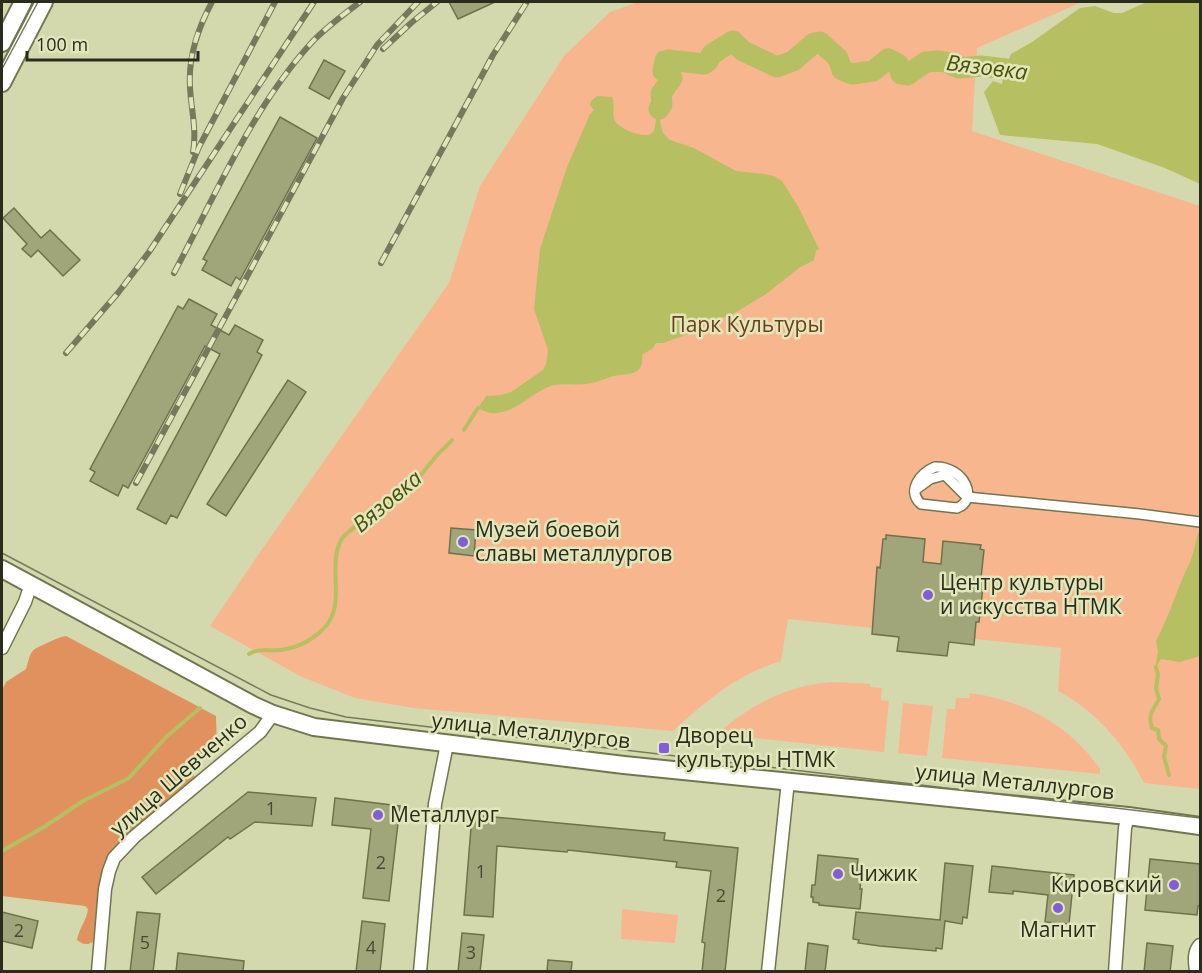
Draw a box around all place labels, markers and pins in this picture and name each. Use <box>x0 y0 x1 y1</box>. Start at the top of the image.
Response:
place label: Музей боевой славы металлургов <box>475 515 672 567</box>
marker: Музей боевой славы металлургов <box>456 535 470 549</box>
place label: Центр культуры и искусства НТМК <box>940 568 1122 620</box>
marker: Центр культуры и искусства НТМК <box>921 588 935 602</box>
place label: Дворец культуры НТМК <box>676 721 836 773</box>
marker: Дворец культуры НТМК <box>657 741 671 755</box>
place label: Металлург <box>390 800 499 828</box>
marker: Металлург <box>371 808 385 822</box>
place label: Чижик <box>850 859 918 887</box>
marker: Чижик <box>831 867 845 881</box>
place label: Кировский <box>1051 870 1162 898</box>
marker: Кировский <box>1167 878 1181 892</box>
marker: Магнит <box>1051 901 1065 915</box>
place label: Магнит <box>1020 915 1096 943</box>

